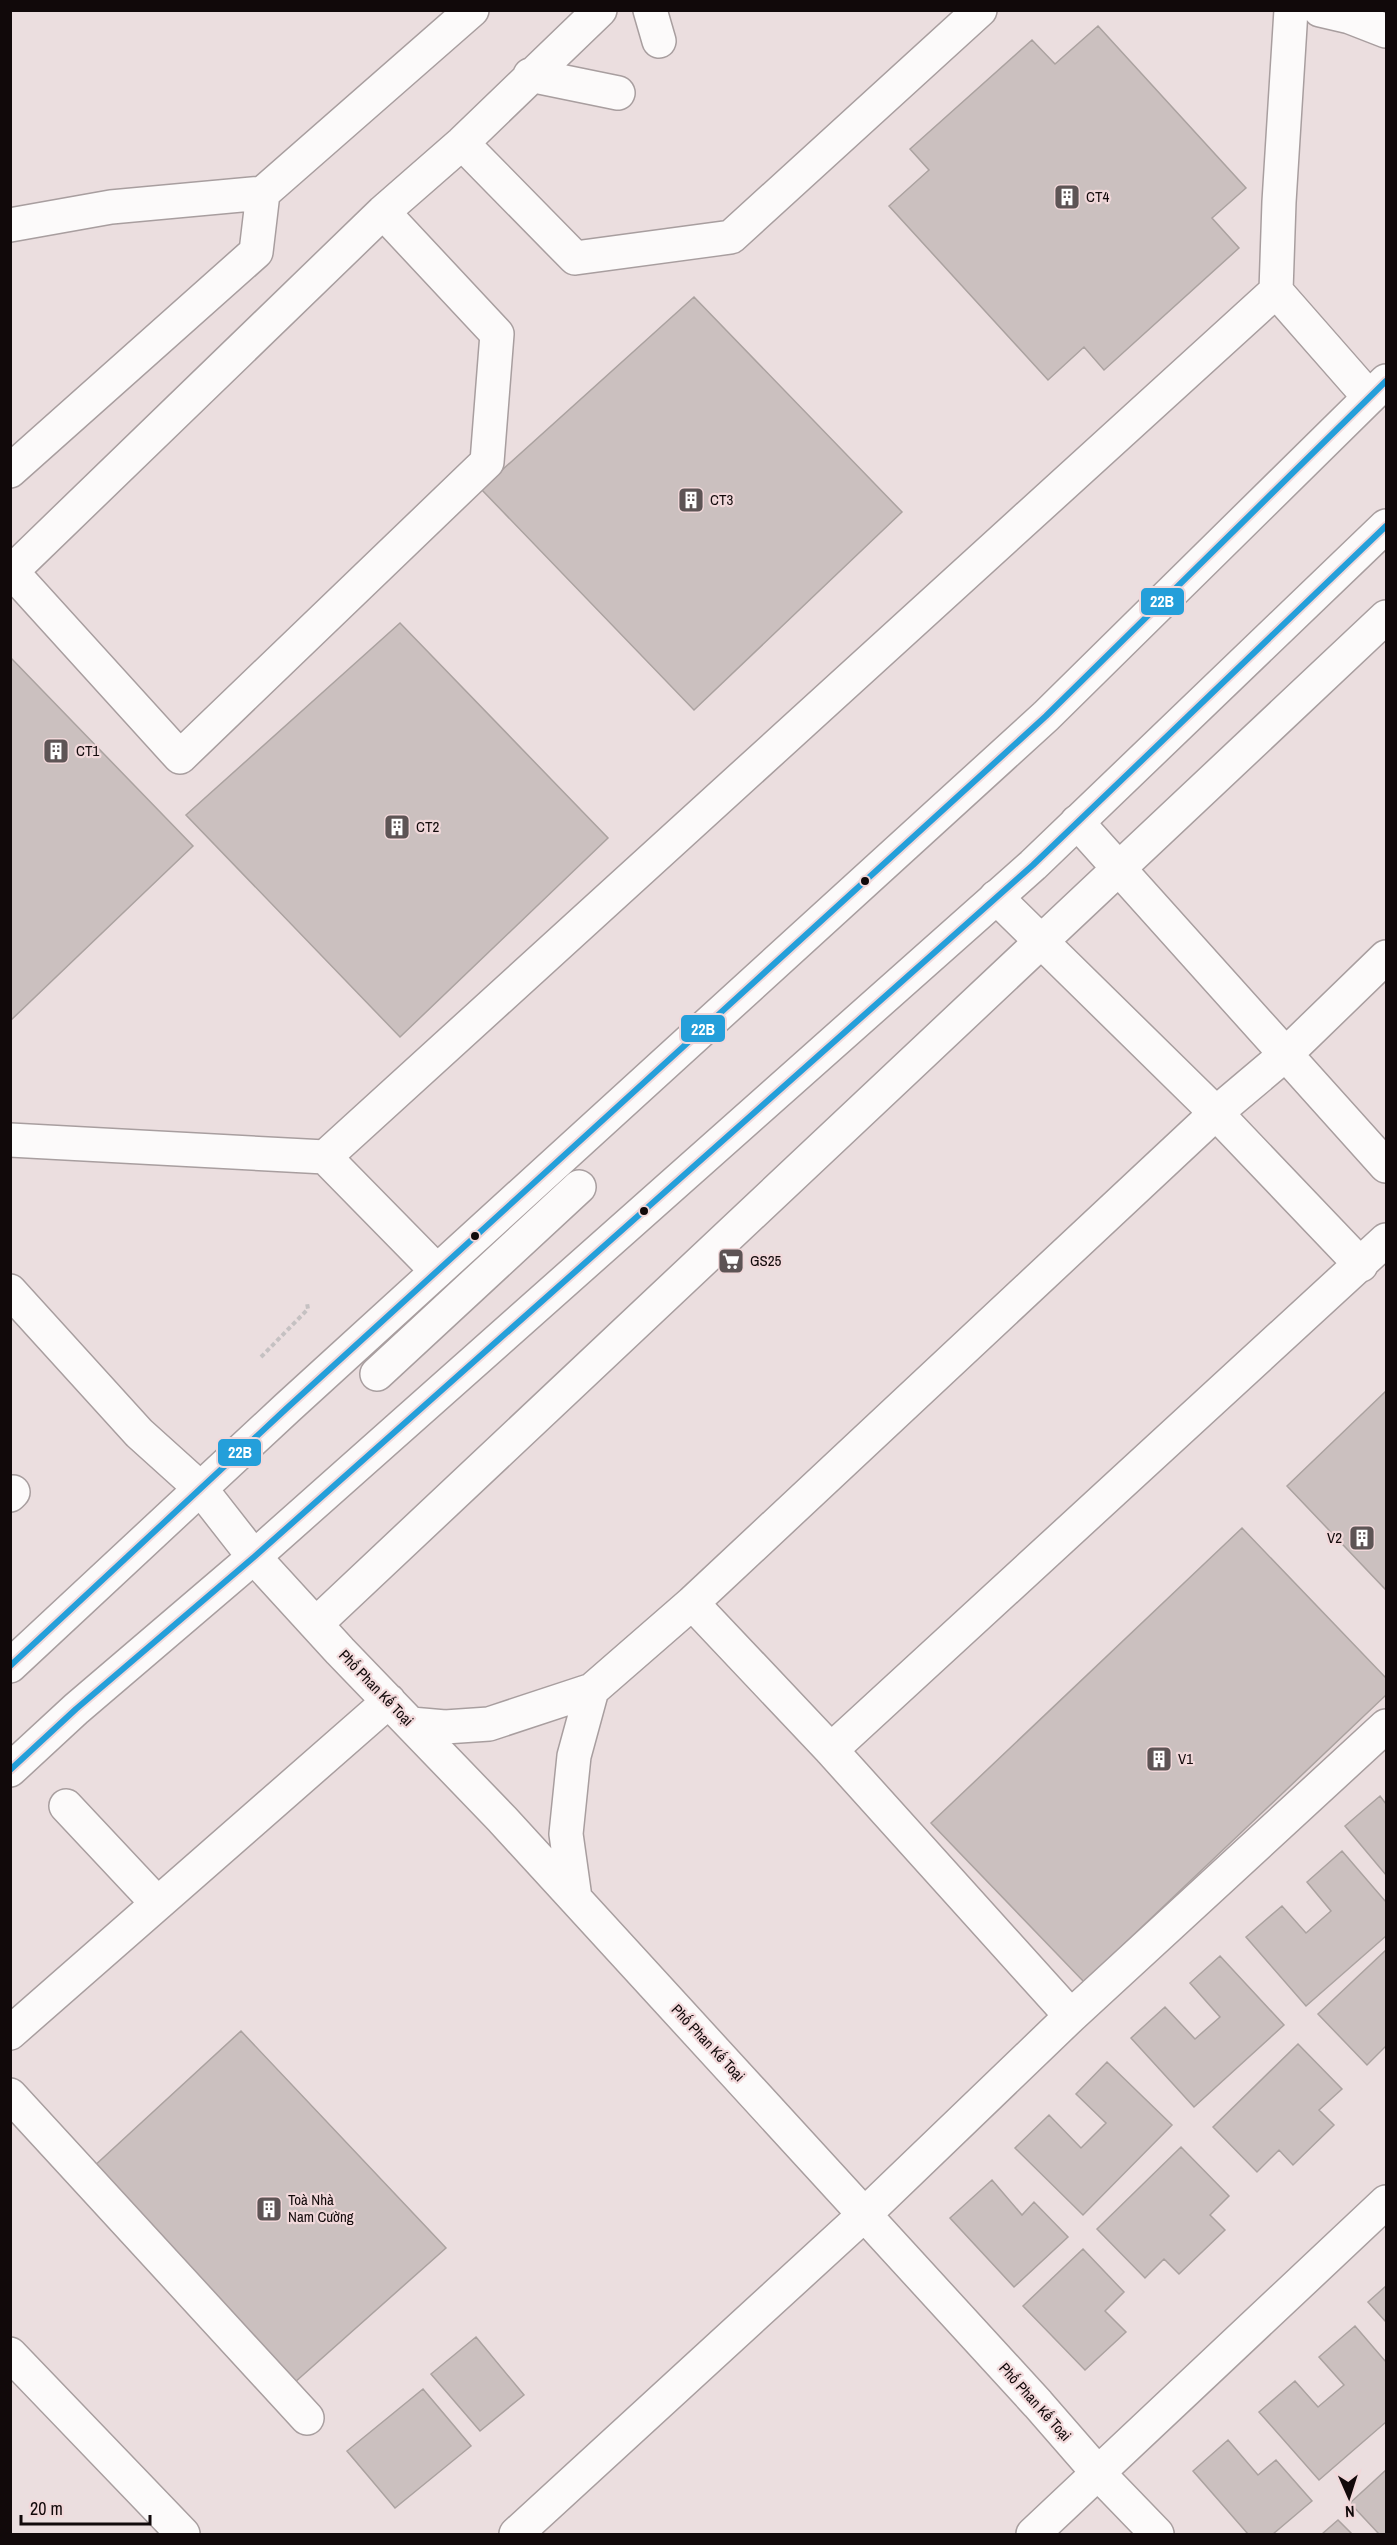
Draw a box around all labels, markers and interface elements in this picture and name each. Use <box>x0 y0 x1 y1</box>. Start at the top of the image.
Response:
building icon: CT4 <box>1052 182 1082 212</box>
place label: CT4 <box>1086 186 1109 207</box>
building icon: CT3 <box>676 485 706 515</box>
place label: CT3 <box>710 489 733 510</box>
line badge: 22B <box>1140 587 1185 616</box>
text: 22B <box>1150 590 1174 612</box>
building icon: CT1 <box>41 736 71 766</box>
place label: CT1 <box>76 740 99 761</box>
building icon: CT2 <box>382 812 412 842</box>
place label: CT2 <box>416 816 439 837</box>
unlabelled marker <box>859 875 871 887</box>
line badge: 22B <box>680 1014 726 1043</box>
text: 22B <box>691 1018 715 1040</box>
unlabelled marker <box>638 1205 650 1217</box>
unlabelled marker <box>469 1230 481 1242</box>
supermarket icon: GS25 <box>716 1246 746 1276</box>
place label: GS25 <box>750 1250 782 1271</box>
line badge: 22B <box>217 1438 262 1467</box>
text: 22B <box>228 1441 252 1463</box>
building icon: V2 <box>1347 1523 1377 1553</box>
place label: V2 <box>1327 1527 1342 1548</box>
street label: Phố Phan Kế Toại <box>334 1645 418 1731</box>
building icon: V1 <box>1144 1744 1174 1774</box>
place label: V1 <box>1178 1748 1193 1769</box>
street label: Phố Phan Kế Toại <box>667 1999 750 2086</box>
place label: Toà Nhà Nam Cường <box>288 2189 354 2227</box>
building icon: Toà Nhà Nam Cường <box>254 2194 284 2224</box>
street label: Phố Phan Kế Toại <box>994 2358 1076 2445</box>
north arrow <box>1319 2467 1379 2527</box>
scale bar <box>21 2488 150 2526</box>
text: 20 m <box>30 2496 63 2521</box>
text: N <box>1344 2501 1355 2523</box>

